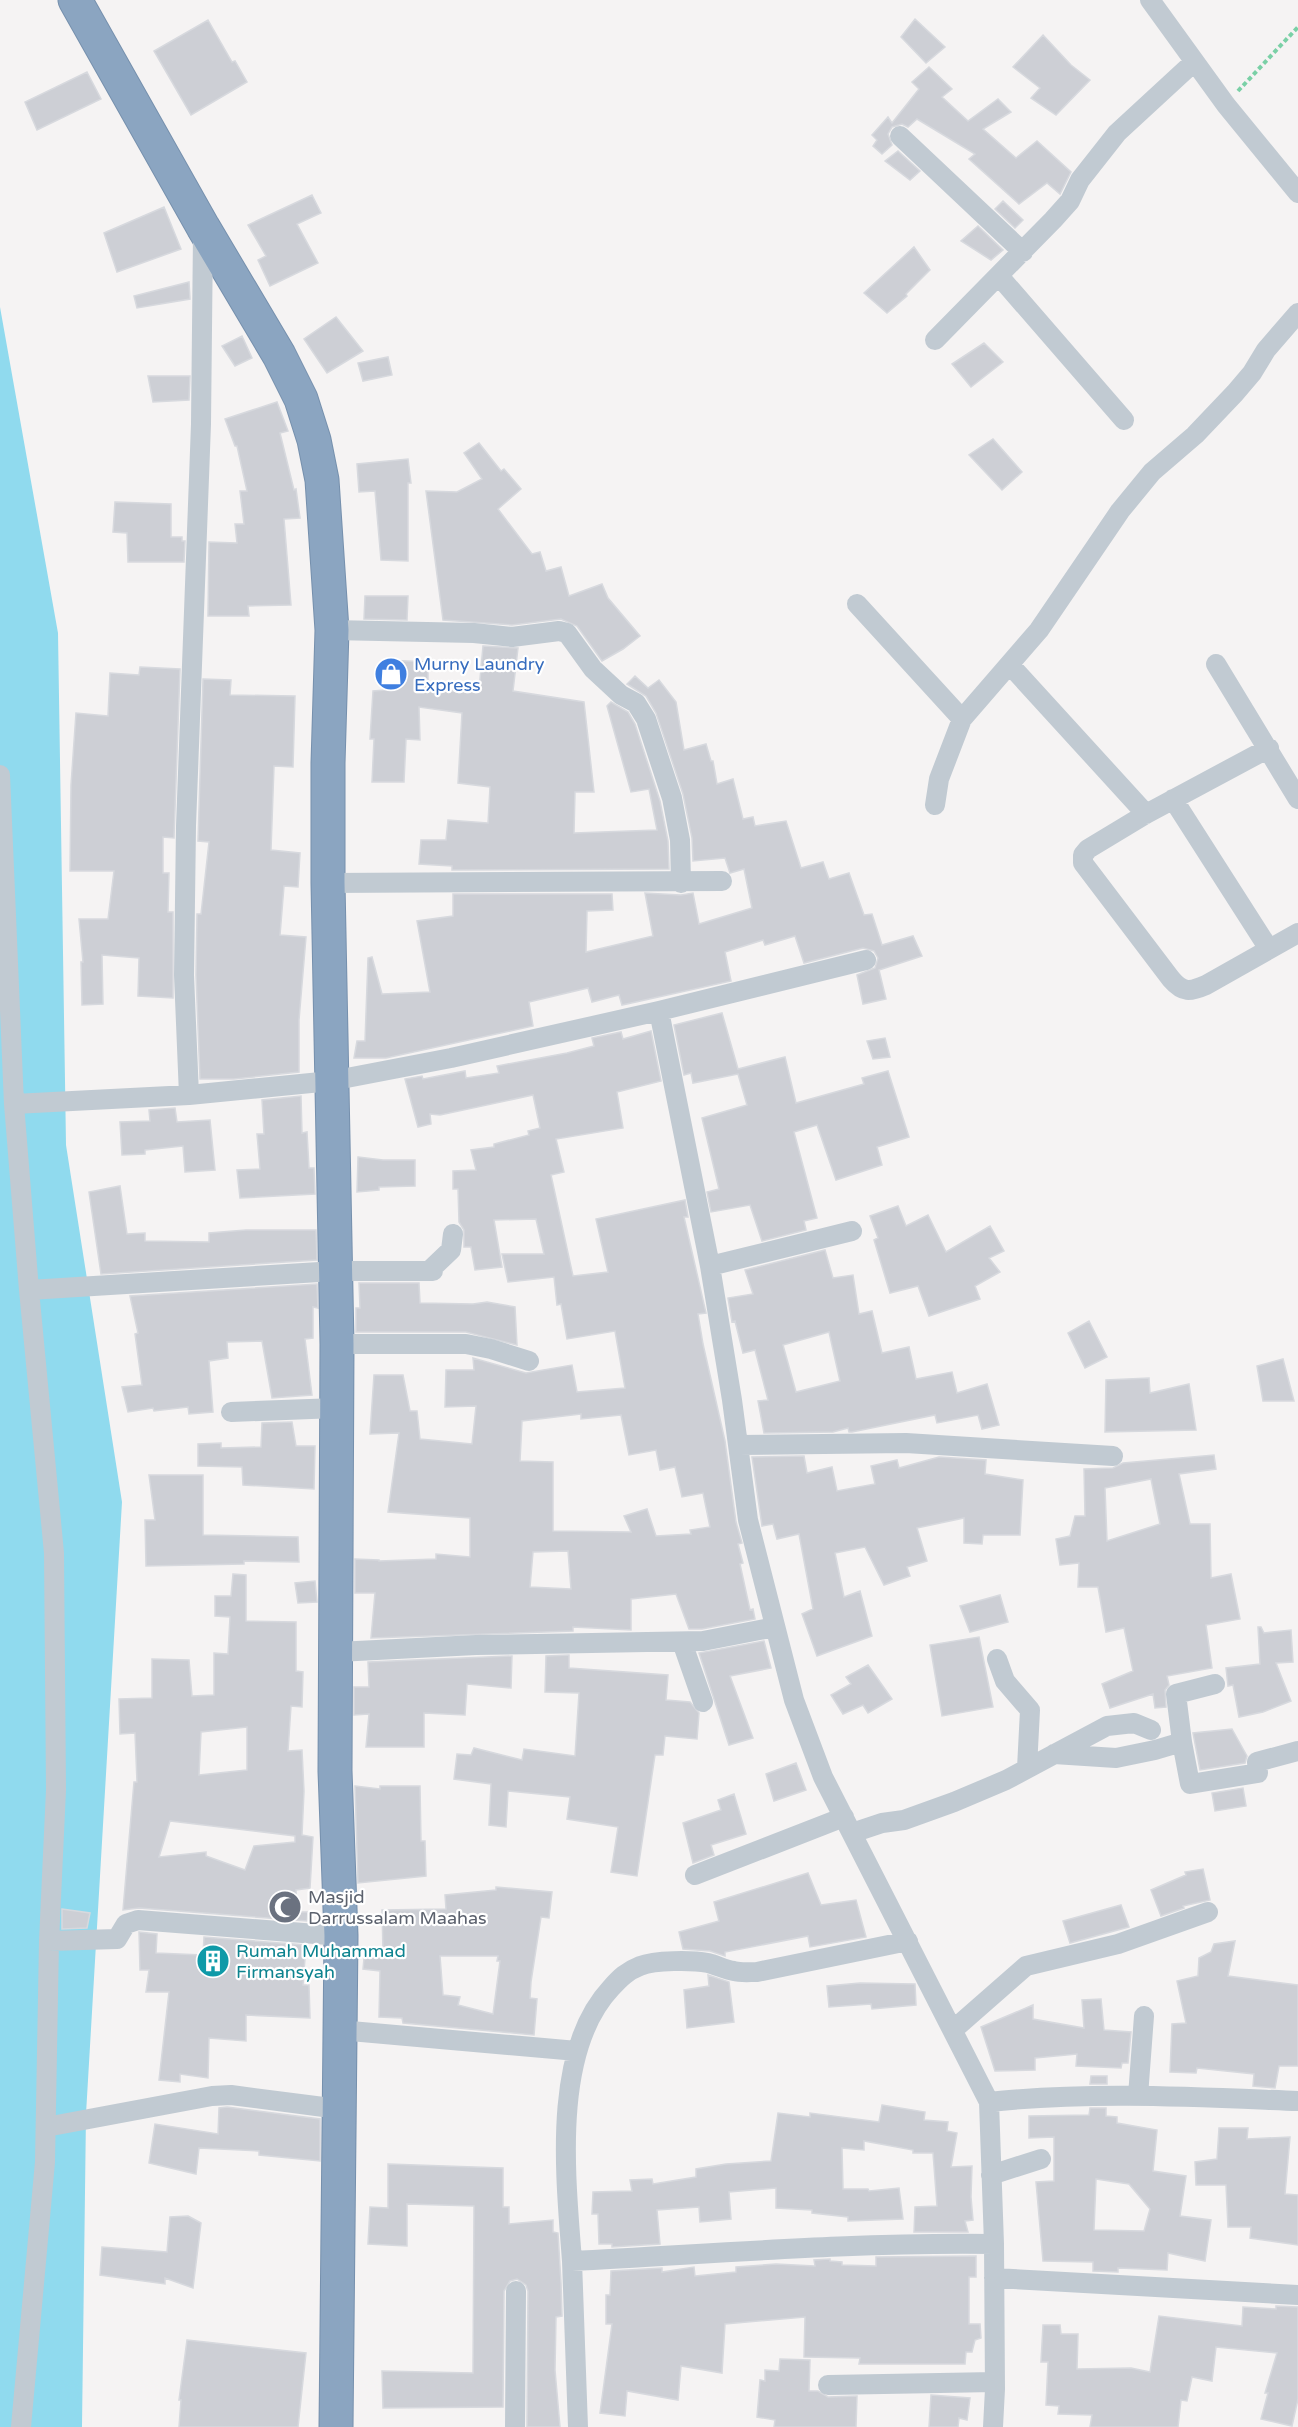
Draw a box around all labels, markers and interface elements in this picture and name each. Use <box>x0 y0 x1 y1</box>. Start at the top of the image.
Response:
place label: Murny Laundry Express <box>414 653 545 696</box>
shop icon: Murny Laundry Express <box>373 656 409 692</box>
place label: Masjid Darrussalam Maahas <box>308 1886 487 1929</box>
mosque icon: Masjid Darrussalam Maahas <box>267 1889 303 1925</box>
place label: Rumah Muhammad Firmansyah <box>236 1940 406 1983</box>
building icon: Rumah Muhammad Firmansyah <box>195 1943 231 1979</box>

